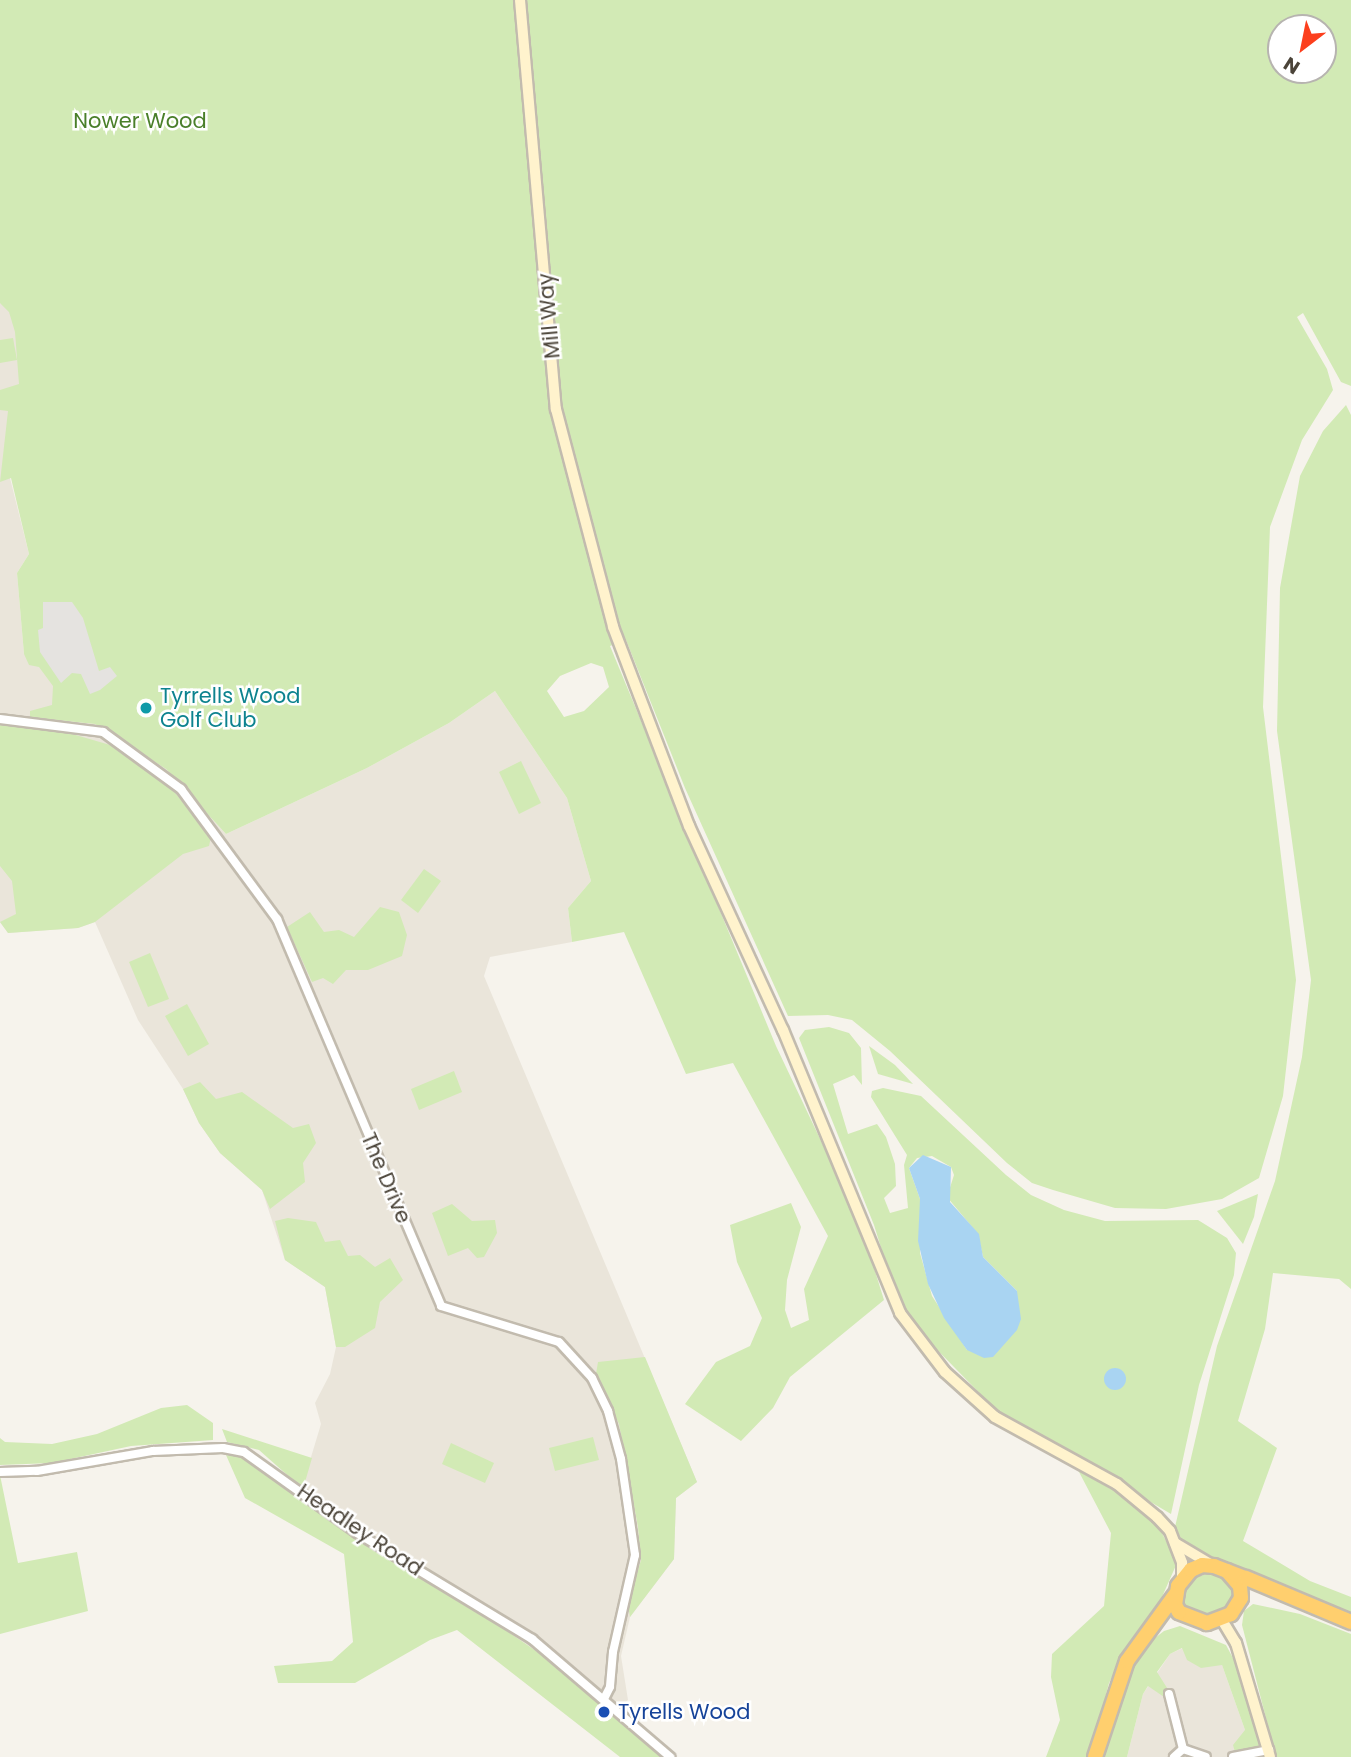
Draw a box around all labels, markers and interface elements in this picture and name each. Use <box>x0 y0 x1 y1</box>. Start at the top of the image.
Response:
north arrow <box>1267 14 1337 84</box>
text: N <box>1278 50 1305 81</box>
park label: Nower Wood <box>73 108 207 134</box>
street label: Mill Way <box>533 272 565 360</box>
place label: Tyrrells Wood Golf Club <box>160 683 300 733</box>
marker: Tyrrells Wood Golf Club <box>138 700 154 716</box>
street label: The Drive <box>356 1129 416 1227</box>
street label: Headley Road <box>292 1479 428 1581</box>
place label: Tyrells Wood <box>618 1699 751 1725</box>
marker: Tyrells Wood <box>596 1704 612 1720</box>

